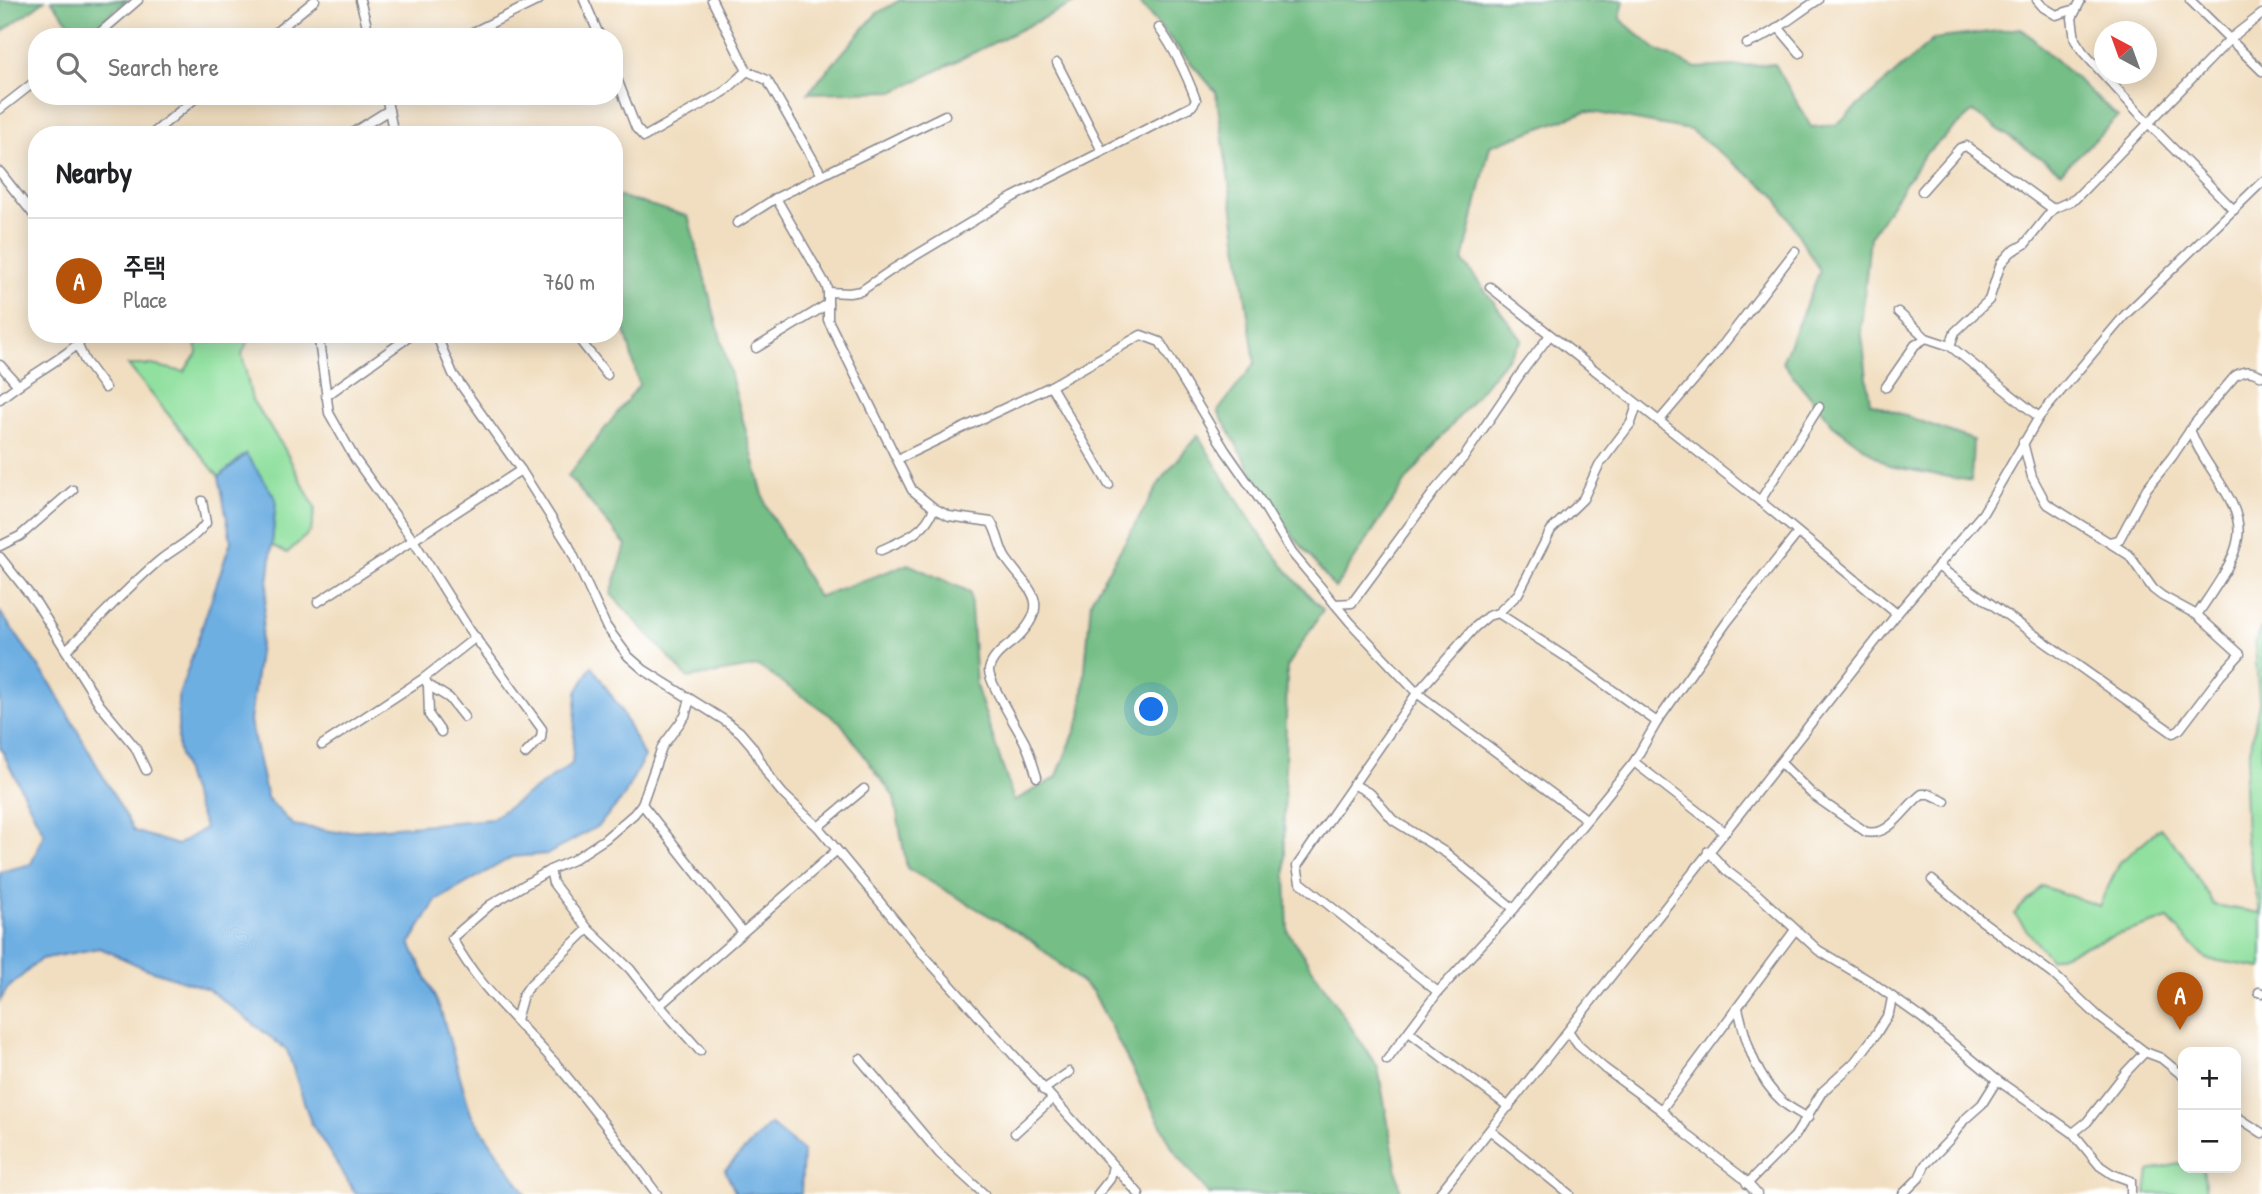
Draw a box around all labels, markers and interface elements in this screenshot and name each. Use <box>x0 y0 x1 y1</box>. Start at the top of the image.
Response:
north arrow <box>2094 21 2157 84</box>
search box <box>28 28 623 105</box>
icon: search <box>52 48 90 86</box>
text: Search here <box>108 49 219 84</box>
text: Nearby <box>56 152 132 192</box>
text: 주택 <box>123 248 165 283</box>
text: A <box>73 266 85 297</box>
text: 760 m <box>543 266 595 297</box>
text: Place <box>123 284 167 315</box>
your location <box>1134 692 1168 726</box>
pin: A <box>2157 972 2203 1030</box>
map controls <box>2178 1047 2241 1173</box>
button: + <box>2178 1047 2241 1110</box>
button: − <box>2178 1110 2241 1173</box>

